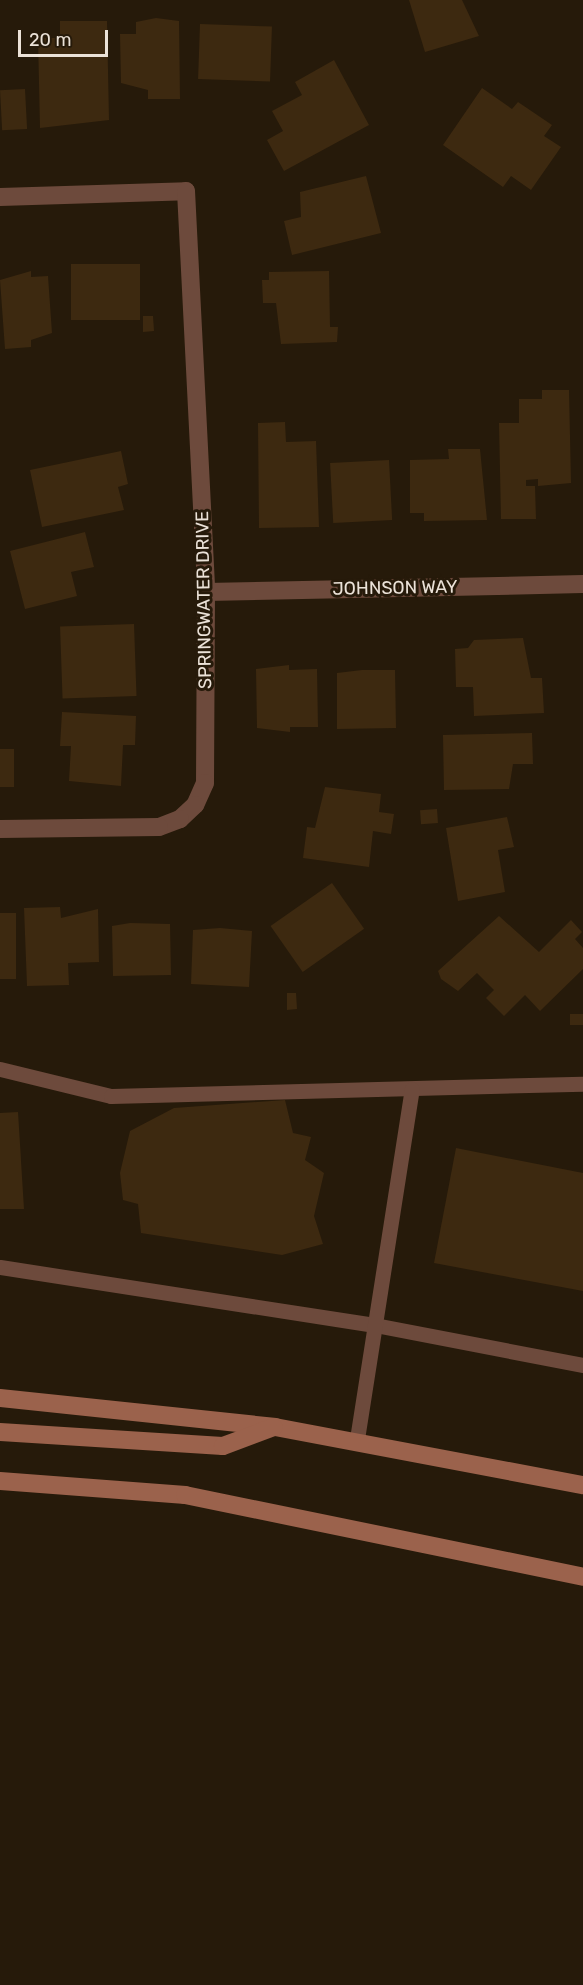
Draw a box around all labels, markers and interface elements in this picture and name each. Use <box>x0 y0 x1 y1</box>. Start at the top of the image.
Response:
scale bar <box>21 18 111 56</box>
text: 20 m <box>29 29 71 51</box>
street label: SPRINGWATER DRIVE <box>192 511 216 689</box>
street label: JOHNSON WAY <box>332 576 458 600</box>

